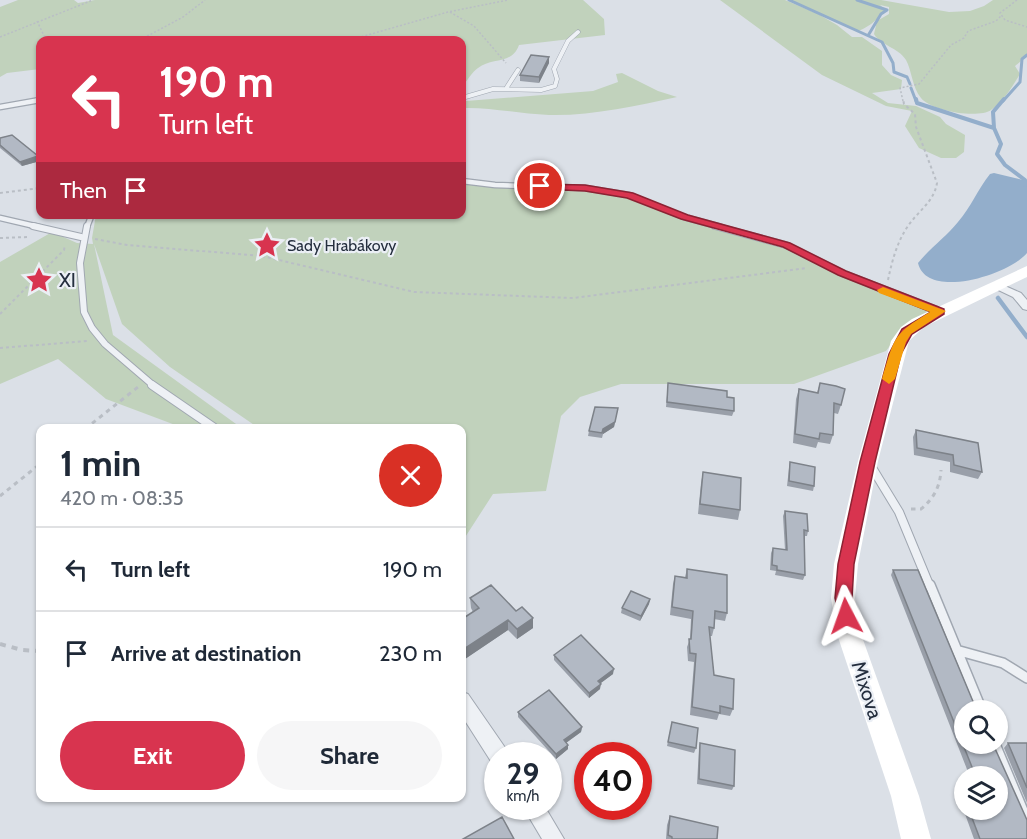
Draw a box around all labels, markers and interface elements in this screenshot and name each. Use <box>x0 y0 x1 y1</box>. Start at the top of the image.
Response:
text: 190 m <box>159 56 274 108</box>
icon: left <box>60 60 138 138</box>
text: Turn left <box>159 108 253 141</box>
pin <box>514 160 565 211</box>
icon: arrive <box>523 169 556 202</box>
icon: arrive <box>119 174 152 207</box>
text: Then <box>60 177 107 204</box>
place icon: Sady Hrabákovy <box>252 230 282 260</box>
place label: Sady Hrabákovy <box>287 236 396 255</box>
place icon: XI <box>24 265 54 295</box>
place label: XI <box>59 268 76 292</box>
text: 1 min <box>60 441 141 485</box>
button: close <box>379 444 442 507</box>
text: 420 m · 08:35 <box>60 486 184 510</box>
icon: left <box>60 553 93 586</box>
text: Turn left <box>111 556 190 583</box>
text: 190 m <box>383 556 442 583</box>
position arrow <box>814 584 878 648</box>
icon: arrive <box>60 637 93 670</box>
text: Arrive at destination <box>111 640 301 667</box>
text: 230 m <box>379 640 442 667</box>
street label: Mixova <box>846 658 888 722</box>
map controls <box>954 700 1008 820</box>
button: search <box>954 700 1008 754</box>
button: Exit <box>60 721 245 790</box>
button: Share <box>257 721 442 790</box>
speed limit sign: 40 <box>574 742 652 820</box>
text: 29 <box>507 755 539 792</box>
button: layers <box>954 766 1008 820</box>
text: km/h <box>507 787 539 805</box>

